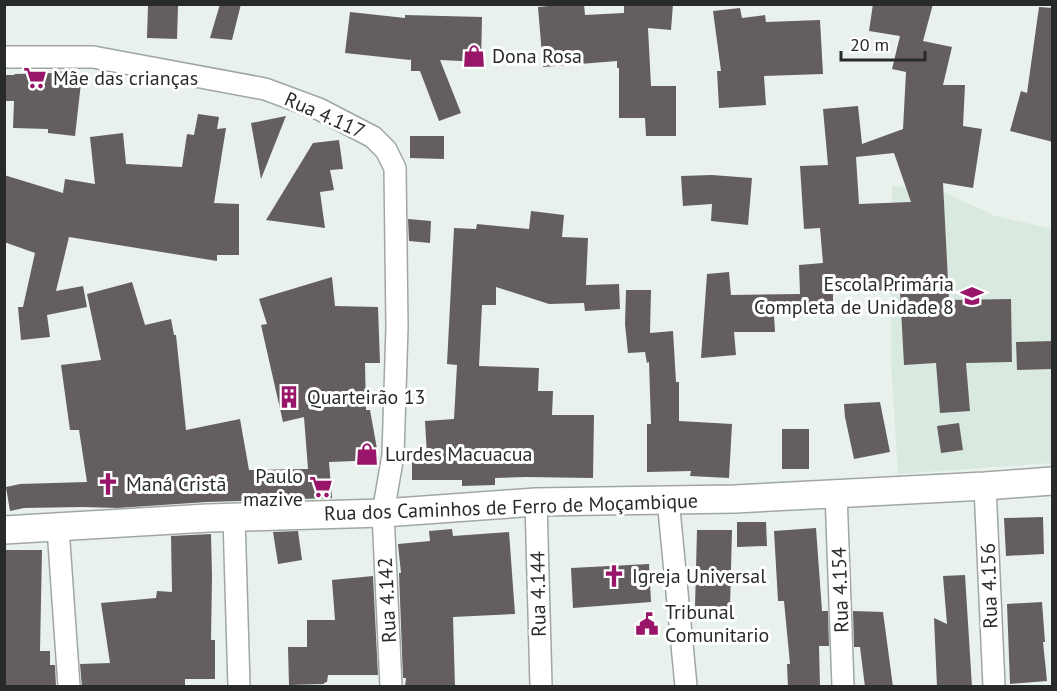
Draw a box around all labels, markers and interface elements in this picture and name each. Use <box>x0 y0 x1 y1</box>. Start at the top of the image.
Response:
scale bar <box>841 24 925 62</box>
text: 20 m <box>850 33 889 56</box>
shop icon: Dona Rosa <box>461 43 487 69</box>
place label: Dona Rosa <box>492 43 582 69</box>
supermarket icon: Mãe das crianças <box>22 65 48 91</box>
place label: Mãe das crianças <box>53 65 198 91</box>
street label: Rua 4.117 <box>281 86 369 144</box>
place label: Escola Primária Completa de Unidade 8 <box>754 271 954 320</box>
school or university icon: Escola Primária Completa de Unidade 8 <box>959 283 985 309</box>
building icon: Quarteirão 13 <box>276 384 302 410</box>
place label: Quarteirão 13 <box>307 384 425 410</box>
shop icon: Lurdes Macuacua <box>354 441 380 467</box>
place label: Lurdes Macuacua <box>385 441 532 467</box>
place label: Paulo mazive <box>243 463 303 512</box>
church icon: Maná Cristã <box>95 471 121 497</box>
place label: Maná Cristã <box>126 471 226 497</box>
supermarket icon: Paulo mazive <box>308 474 334 500</box>
street label: Rua dos Caminhos de Ferro de Moçambique <box>324 487 698 527</box>
street label: Rua 4.156 <box>975 543 1003 629</box>
street label: Rua 4.154 <box>826 547 854 633</box>
street label: Rua 4.144 <box>524 551 552 637</box>
street label: Rua 4.142 <box>372 557 402 643</box>
church icon: Igreja Universal <box>601 563 627 589</box>
place label: Igreja Universal <box>632 563 766 589</box>
place label: Tribunal Comunitario <box>665 599 769 648</box>
public building icon: Tribunal Comunitario <box>634 611 660 637</box>

